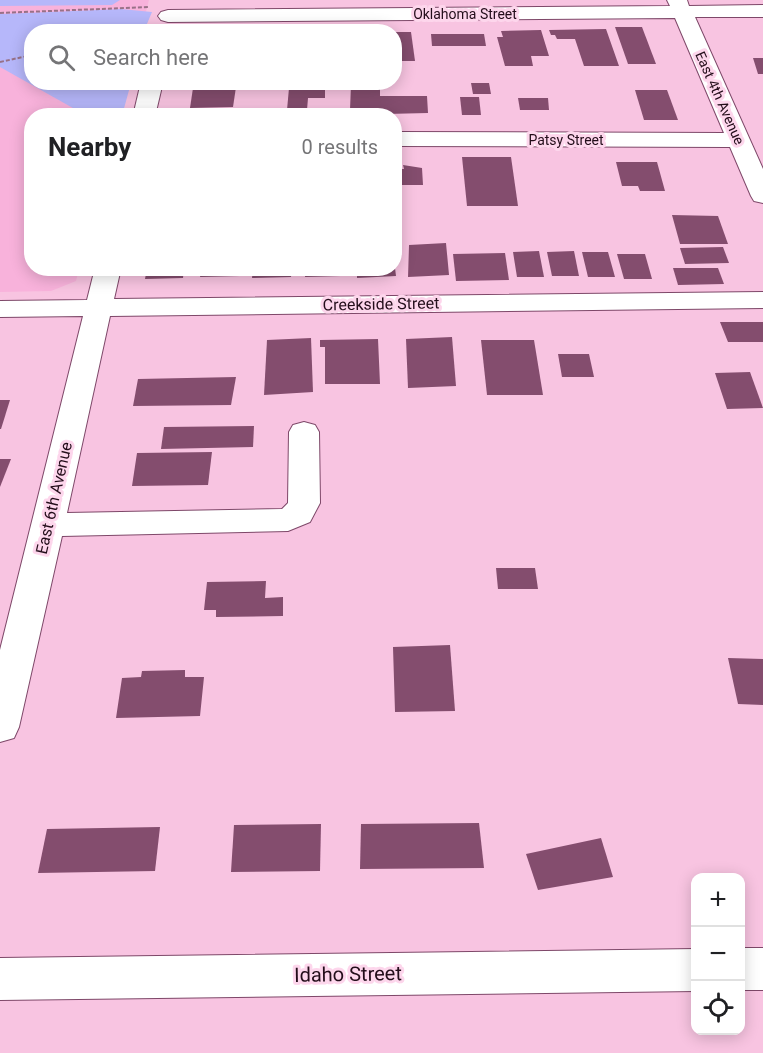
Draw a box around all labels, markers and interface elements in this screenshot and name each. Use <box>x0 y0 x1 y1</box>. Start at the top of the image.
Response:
street label: Oklahoma Street <box>413 6 517 22</box>
search box <box>24 24 402 90</box>
icon: search <box>45 41 78 74</box>
text: Search here <box>93 45 209 70</box>
street label: East 4th Avenue <box>692 49 748 147</box>
text: Nearby <box>48 132 131 162</box>
street label: Patsy Street <box>528 132 604 148</box>
text: 0 results <box>302 135 378 159</box>
street label: Creekside Street <box>323 293 439 315</box>
street label: East 6th Avenue <box>32 440 76 556</box>
map controls <box>691 873 745 1035</box>
button: + <box>691 873 745 927</box>
button: − <box>691 927 745 981</box>
street label: Idaho Street <box>294 961 402 987</box>
button: locate <box>691 981 745 1035</box>

